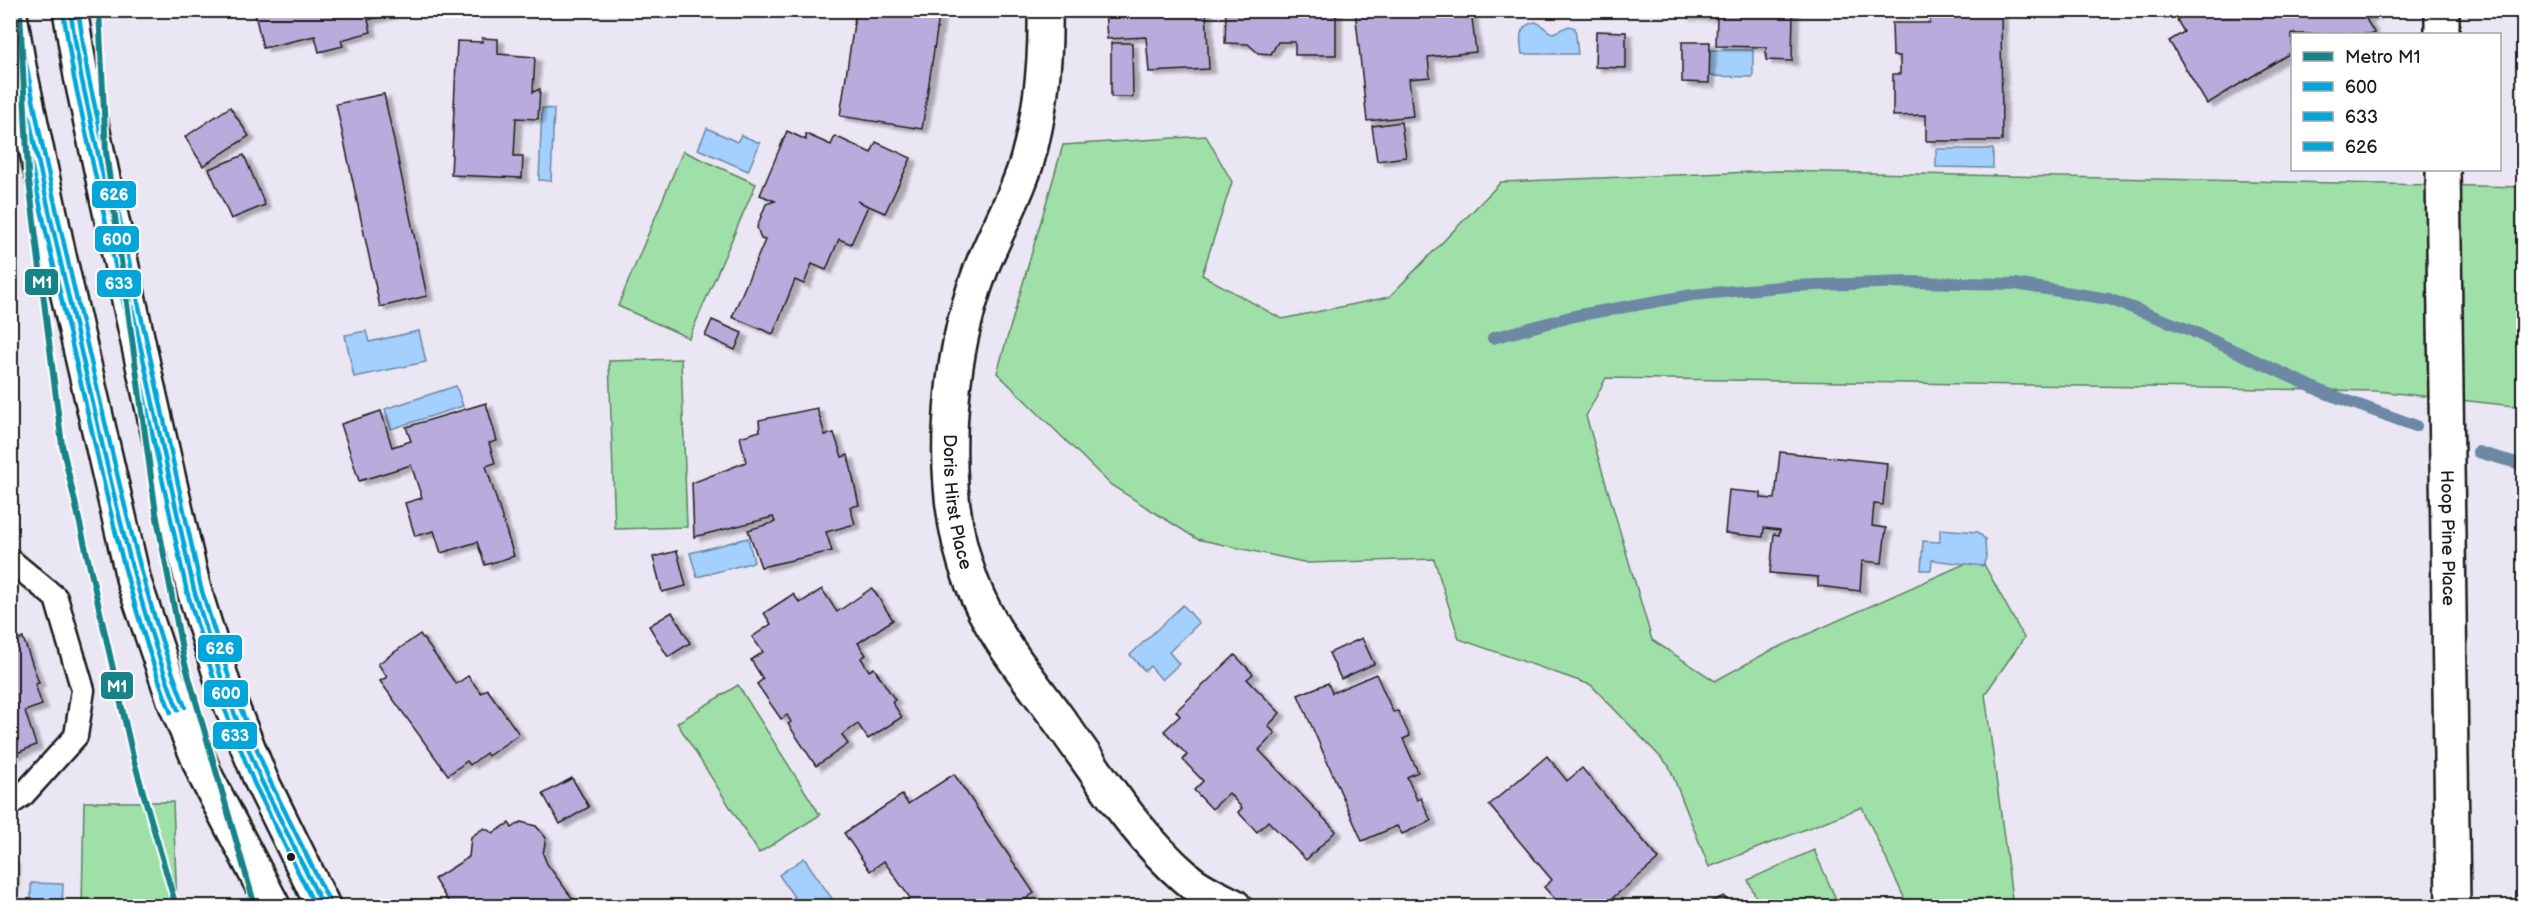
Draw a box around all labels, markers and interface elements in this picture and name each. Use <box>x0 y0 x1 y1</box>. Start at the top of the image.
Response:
legend <box>2291 33 2501 171</box>
text: Metro M1 <box>2345 47 2420 68</box>
text: 600 <box>2345 77 2377 98</box>
text: 633 <box>2345 107 2378 128</box>
text: 626 <box>2345 137 2378 158</box>
line badge: 626 <box>91 180 137 209</box>
text: 626 <box>100 186 129 205</box>
line badge: 600 <box>94 225 140 253</box>
text: 600 <box>102 231 132 250</box>
line badge: M1 <box>24 268 59 296</box>
line badge: 633 <box>96 269 142 298</box>
text: M1 <box>32 274 52 293</box>
text: 633 <box>105 275 133 294</box>
street label: Doris Hirst Place <box>939 434 976 572</box>
street label: Hoop Pine Place <box>2436 470 2459 606</box>
line badge: 626 <box>197 634 243 663</box>
text: 626 <box>206 640 235 659</box>
line badge: M1 <box>100 671 134 700</box>
text: M1 <box>107 678 127 697</box>
line badge: 600 <box>203 679 249 708</box>
text: 600 <box>211 685 241 704</box>
line badge: 633 <box>212 721 258 750</box>
text: 633 <box>221 727 249 746</box>
unlabelled marker <box>285 851 297 863</box>

